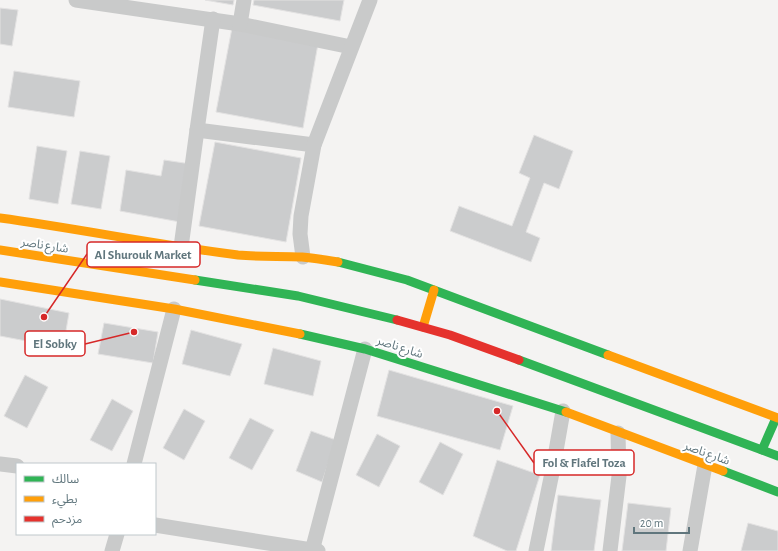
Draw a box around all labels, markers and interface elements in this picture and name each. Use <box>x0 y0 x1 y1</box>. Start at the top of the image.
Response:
street label: شارع ناصر <box>19 235 69 258</box>
callout: Al Shurouk Market <box>87 242 200 267</box>
text: Al Shurouk Market <box>94 249 192 262</box>
callout: El Sobky <box>25 331 85 356</box>
street label: شارع ناصر <box>374 334 425 363</box>
text: El Sobky <box>33 338 77 351</box>
street label: شارع ناصر <box>681 439 731 470</box>
callout: Fol & Flafel Toza <box>534 450 634 475</box>
text: Fol & Flafel Toza <box>542 457 626 470</box>
legend <box>16 463 156 535</box>
text: سالك <box>52 473 79 485</box>
text: بطيء <box>52 493 78 509</box>
scale bar <box>634 509 689 535</box>
text: مزدحم <box>52 513 82 528</box>
text: 20 m <box>640 517 663 529</box>

